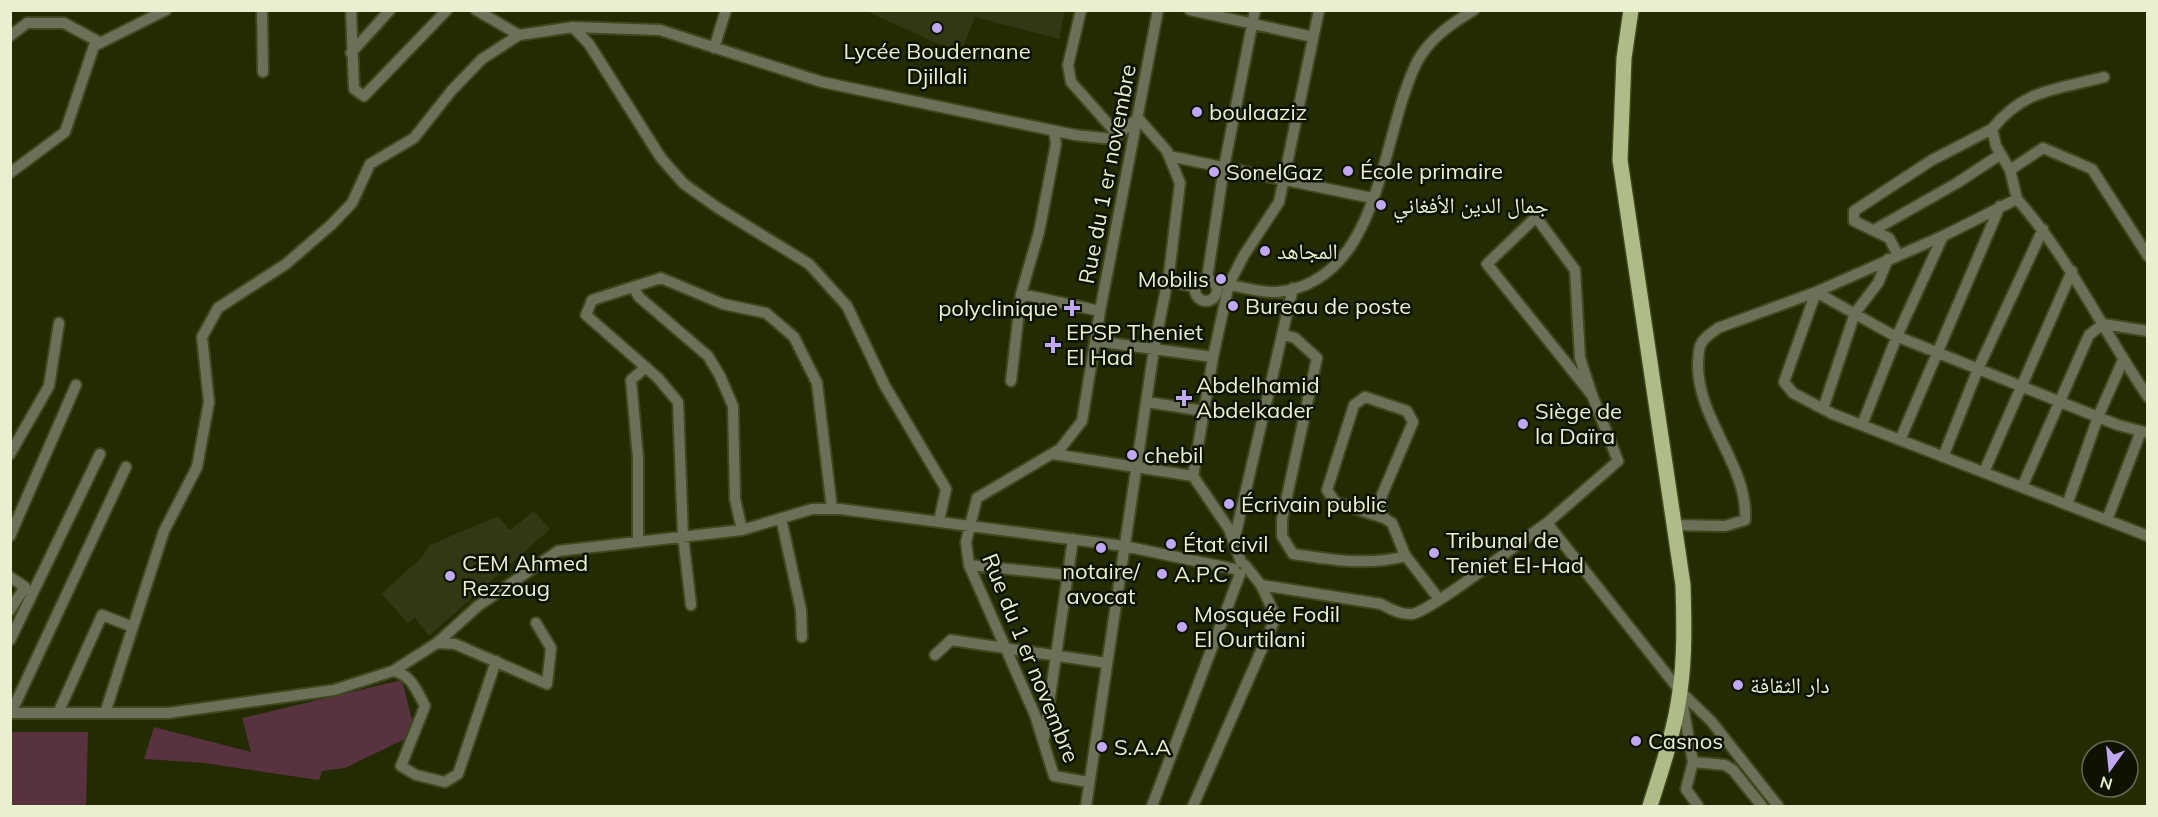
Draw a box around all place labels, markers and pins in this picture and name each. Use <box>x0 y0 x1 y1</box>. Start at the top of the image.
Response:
marker: Lycée Boudernane Djillali <box>930 21 944 35</box>
place label: Lycée Boudernane Djillali <box>843 37 1031 90</box>
place label: boulaaziz <box>1209 98 1307 126</box>
marker: boulaaziz <box>1190 105 1204 119</box>
place label: École primaire <box>1360 157 1503 185</box>
place label: SonelGaz <box>1226 158 1323 186</box>
marker: École primaire <box>1341 164 1355 178</box>
marker: SonelGaz <box>1207 165 1221 179</box>
place label: جمال الدين الأفغاني <box>1393 191 1549 223</box>
marker: جمال الدين الأفغاني <box>1374 198 1388 212</box>
place label: المجاهد <box>1277 237 1338 265</box>
marker: المجاهد <box>1258 244 1272 258</box>
place label: Mobilis <box>1138 265 1209 293</box>
marker: Mobilis <box>1214 272 1228 286</box>
place label: Bureau de poste <box>1245 292 1411 320</box>
place label: polyclinique <box>938 294 1058 322</box>
marker: polyclinique <box>1063 299 1081 317</box>
marker: Bureau de poste <box>1226 299 1240 313</box>
place label: EPSP Theniet El Had <box>1066 318 1203 371</box>
marker: EPSP Theniet El Had <box>1044 336 1062 354</box>
place label: Abdelhamid Abdelkader <box>1196 371 1320 424</box>
marker: Abdelhamid Abdelkader <box>1177 391 1191 405</box>
place label: Siège de la Daïra <box>1535 397 1622 450</box>
marker: Siège de la Daïra <box>1516 417 1530 431</box>
place label: chebil <box>1144 441 1203 469</box>
marker: chebil <box>1125 448 1139 462</box>
place label: Écrivain public <box>1241 490 1387 518</box>
marker: Écrivain public <box>1222 497 1236 511</box>
place label: Tribunal de Teniet El-Had <box>1446 526 1584 579</box>
place label: État civil <box>1183 530 1268 558</box>
marker: État civil <box>1164 537 1178 551</box>
marker: notaire/ avocat <box>1094 541 1108 555</box>
marker: Tribunal de Teniet El-Had <box>1427 546 1441 560</box>
place label: CEM Ahmed Rezzoug <box>462 549 588 602</box>
place label: notaire/ avocat <box>1062 557 1141 610</box>
place label: A.P.C <box>1174 560 1228 588</box>
marker: A.P.C <box>1155 567 1169 581</box>
marker: CEM Ahmed Rezzoug <box>443 569 457 583</box>
place label: Mosquée Fodil El Ourtilani <box>1194 600 1340 653</box>
marker: Mosquée Fodil El Ourtilani <box>1175 620 1189 634</box>
place label: دار الثقافة <box>1750 671 1830 699</box>
marker: دار الثقافة <box>1731 678 1745 692</box>
place label: Casnos <box>1648 727 1723 755</box>
place label: S.A.A <box>1114 733 1171 761</box>
marker: Casnos <box>1629 734 1643 748</box>
marker: S.A.A <box>1095 740 1109 754</box>

